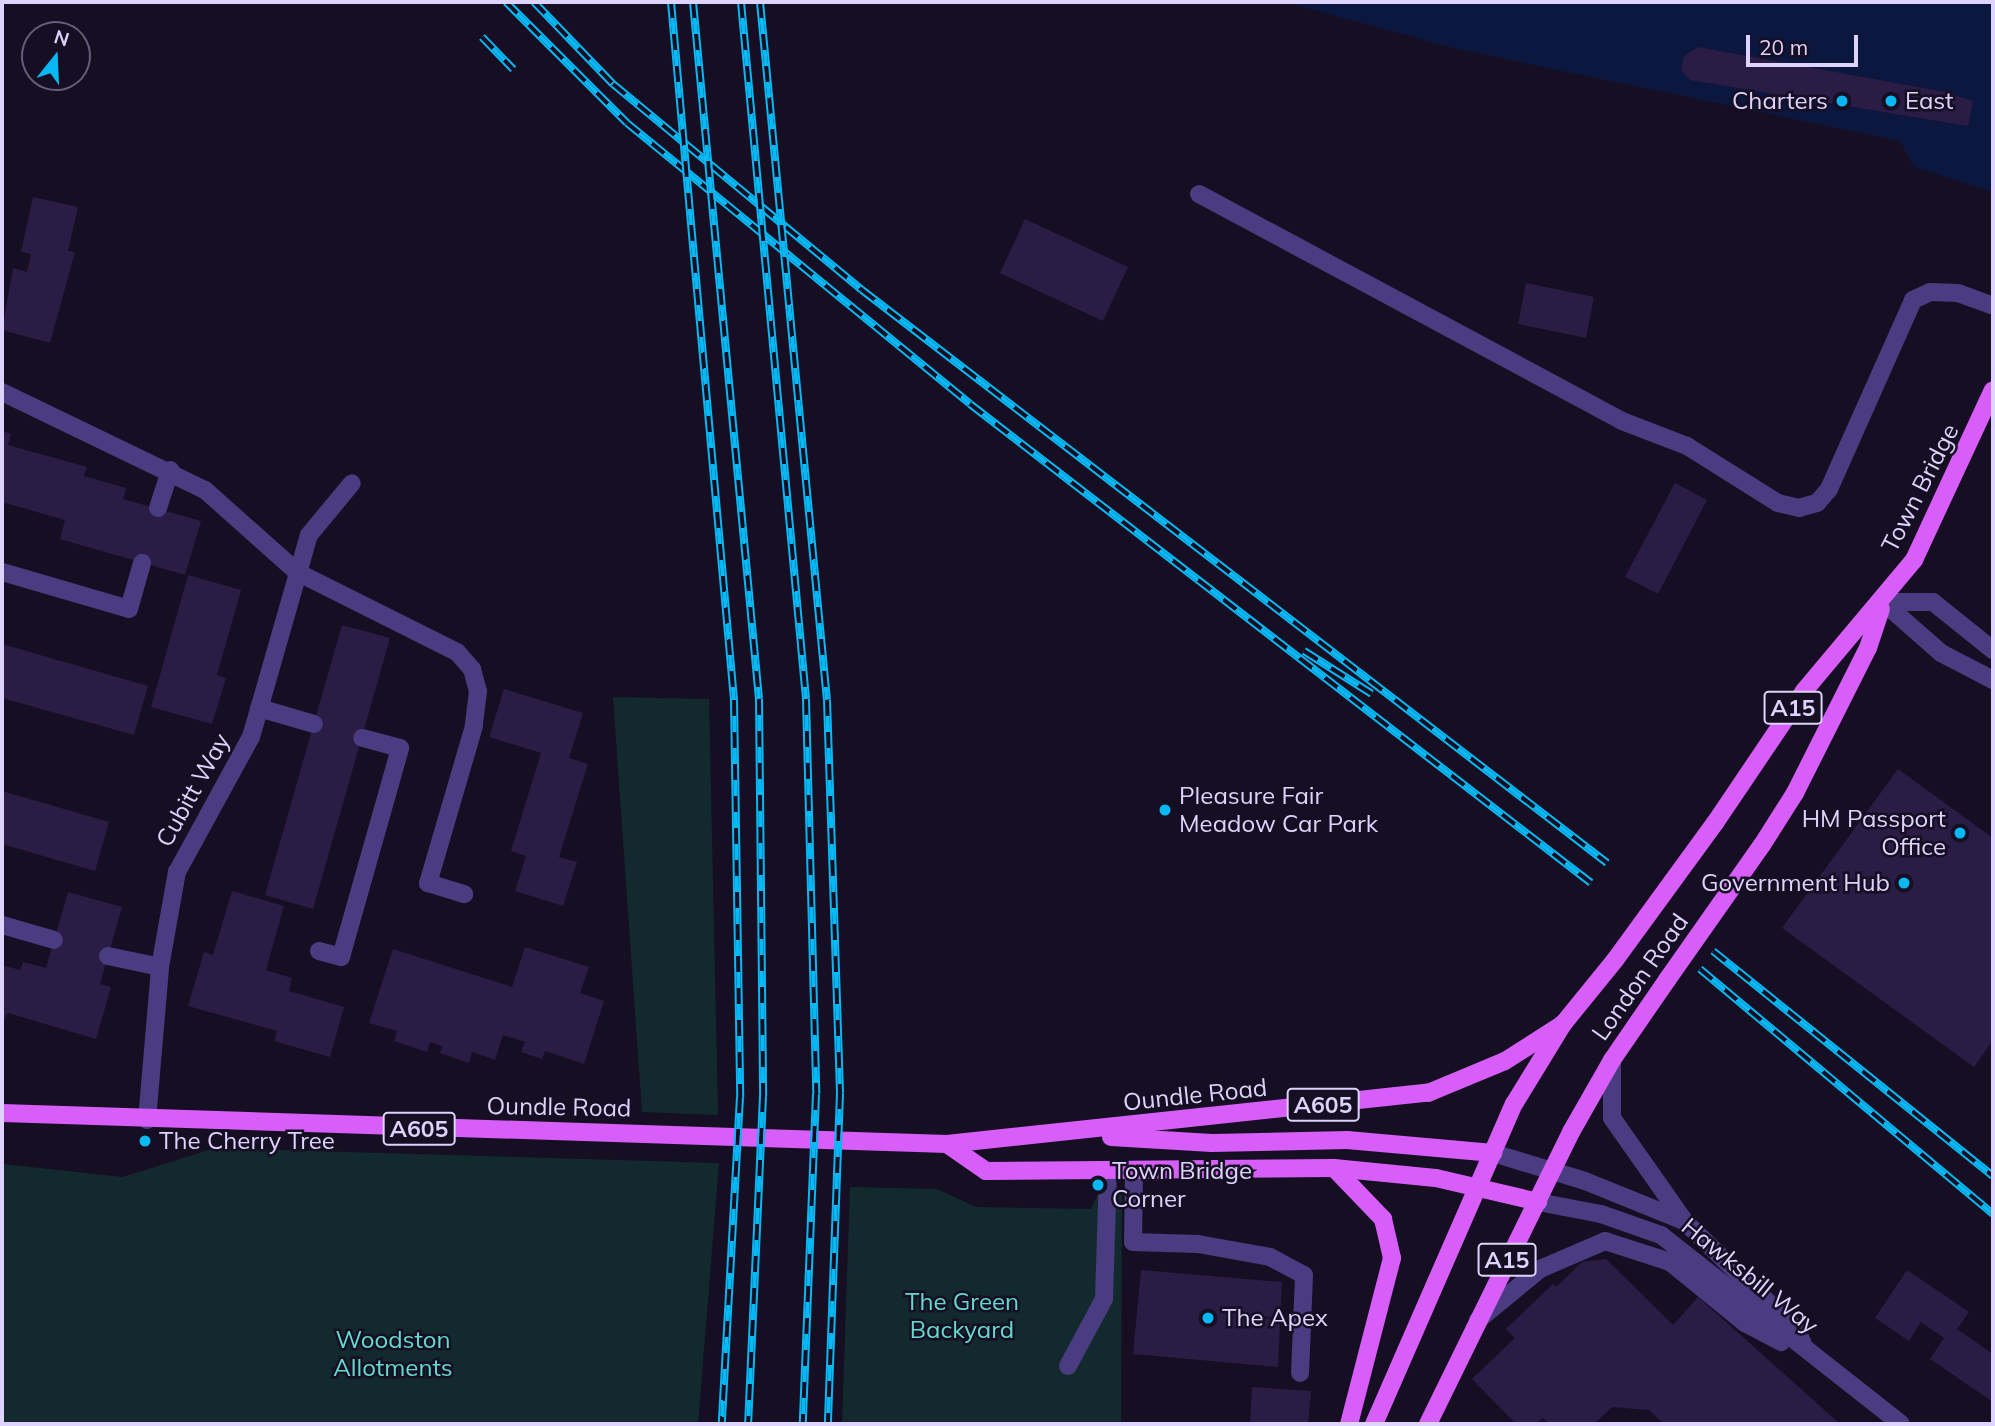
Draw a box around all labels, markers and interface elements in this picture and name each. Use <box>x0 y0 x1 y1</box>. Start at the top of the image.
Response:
north arrow <box>21 21 91 91</box>
scale bar <box>1750 21 1862 65</box>
text: N <box>51 24 72 52</box>
text: 20 m <box>1759 34 1808 60</box>
place label: Charters <box>1732 87 1828 115</box>
place label: East <box>1905 87 1954 115</box>
marker: Charters <box>1834 93 1850 109</box>
marker: East <box>1883 93 1899 109</box>
street label: Town Bridge <box>1875 419 1965 557</box>
road number: A15 <box>1763 688 1823 728</box>
street label: Cubitt Way <box>150 728 236 852</box>
place label: Pleasure Fair Meadow Car Park <box>1179 782 1378 838</box>
marker: Pleasure Fair Meadow Car Park <box>1157 802 1173 818</box>
place label: HM Passport Office <box>1802 805 1946 861</box>
marker: HM Passport Office <box>1952 825 1968 841</box>
place label: Government Hub <box>1701 869 1890 897</box>
marker: Government Hub <box>1896 875 1912 891</box>
street label: London Road <box>1586 908 1694 1046</box>
street label: Oundle Road <box>1122 1073 1268 1117</box>
road number: A605 <box>1286 1086 1360 1124</box>
street label: Oundle Road <box>486 1091 632 1123</box>
road number: A605 <box>382 1110 456 1148</box>
place label: The Cherry Tree <box>159 1127 335 1155</box>
marker: The Cherry Tree <box>137 1133 153 1149</box>
place label: Town Bridge Corner <box>1112 1157 1252 1213</box>
marker: Town Bridge Corner <box>1090 1177 1106 1193</box>
street label: Hawksbill Way <box>1676 1212 1824 1340</box>
road number: A15 <box>1477 1240 1537 1280</box>
park label: The Green Backyard <box>905 1288 1019 1344</box>
place label: The Apex <box>1222 1304 1328 1332</box>
marker: The Apex <box>1200 1310 1216 1326</box>
park label: Woodston Allotments <box>333 1326 453 1382</box>

